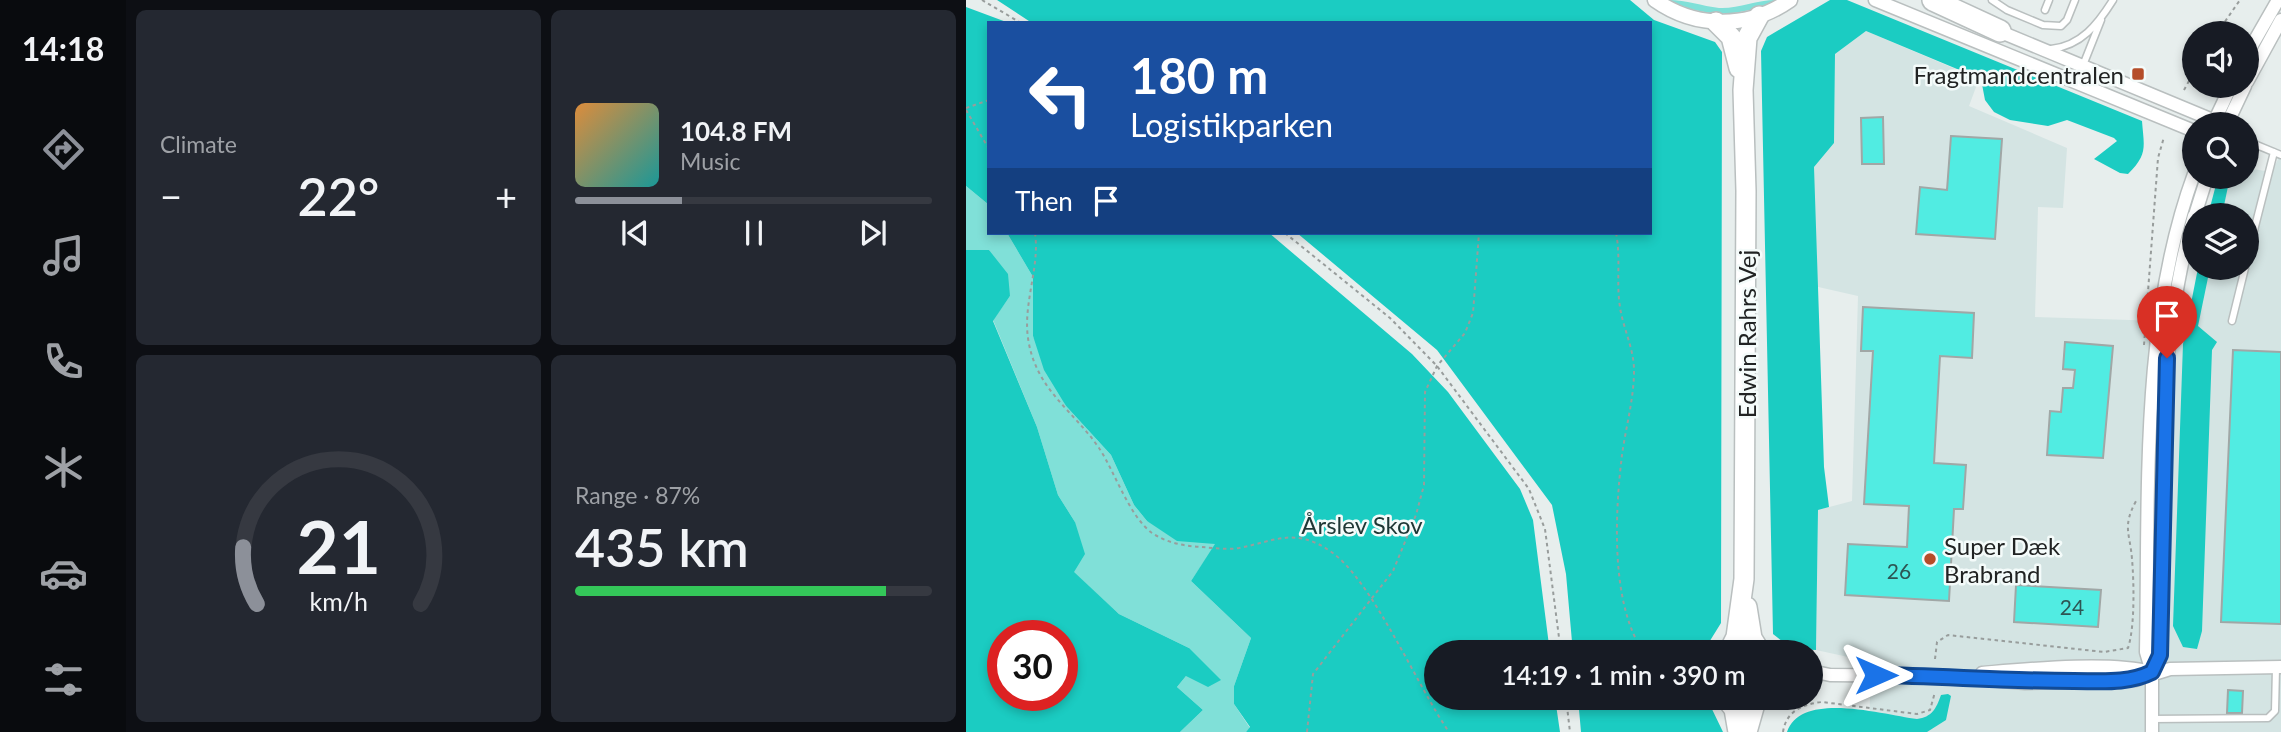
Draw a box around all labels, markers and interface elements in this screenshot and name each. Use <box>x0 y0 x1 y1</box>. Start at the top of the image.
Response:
map controls <box>2182 21 2259 280</box>
button: sound <box>2182 21 2259 98</box>
text: 14:18 <box>22 29 104 68</box>
text: 180 m <box>1130 46 1268 104</box>
icon: left <box>1015 49 1106 140</box>
place label: Fragtmandcentralen <box>1913 60 2124 89</box>
marker: Fragtmandcentralen <box>2130 66 2146 82</box>
text: Logistikparken <box>1130 105 1333 144</box>
button: search <box>2182 112 2259 189</box>
text: 104.8 FM <box>680 115 792 147</box>
icon: directions <box>39 125 88 174</box>
text: Climate <box>160 130 237 158</box>
text: Music <box>680 147 740 175</box>
text: 22° <box>298 165 379 227</box>
text: − <box>160 173 182 219</box>
text: + <box>495 173 517 219</box>
icon: arrive <box>1087 182 1125 220</box>
text: Then <box>1015 185 1073 217</box>
button: layers <box>2182 203 2259 280</box>
icon: previous <box>616 214 654 252</box>
icon: pause <box>735 214 773 252</box>
icon: next <box>854 214 892 252</box>
icon: music <box>39 231 88 280</box>
street label: Edwin Rahrs Vej <box>1732 250 1761 418</box>
pin <box>2137 286 2197 358</box>
icon: arrive <box>2148 297 2186 335</box>
icon: phone <box>39 337 88 386</box>
icon: climate <box>39 443 88 492</box>
text: Range · 87% <box>575 481 700 509</box>
text: 21 <box>296 503 381 591</box>
park label: Årslev Skov <box>1301 510 1423 539</box>
text: 435 km <box>575 516 749 578</box>
place label: Super Dæk Brabrand <box>1944 531 2061 588</box>
icon: car <box>39 549 88 598</box>
marker: Super Dæk Brabrand <box>1922 551 1938 567</box>
house number: 26 <box>1887 558 1911 583</box>
text: km/h <box>309 586 368 616</box>
house number: 24 <box>2060 594 2084 619</box>
speed limit sign: 30 <box>987 620 1078 711</box>
position arrow <box>1839 638 1913 712</box>
icon: filters <box>39 655 88 704</box>
text: 14:19 · 1 min · 390 m <box>1501 659 1746 691</box>

